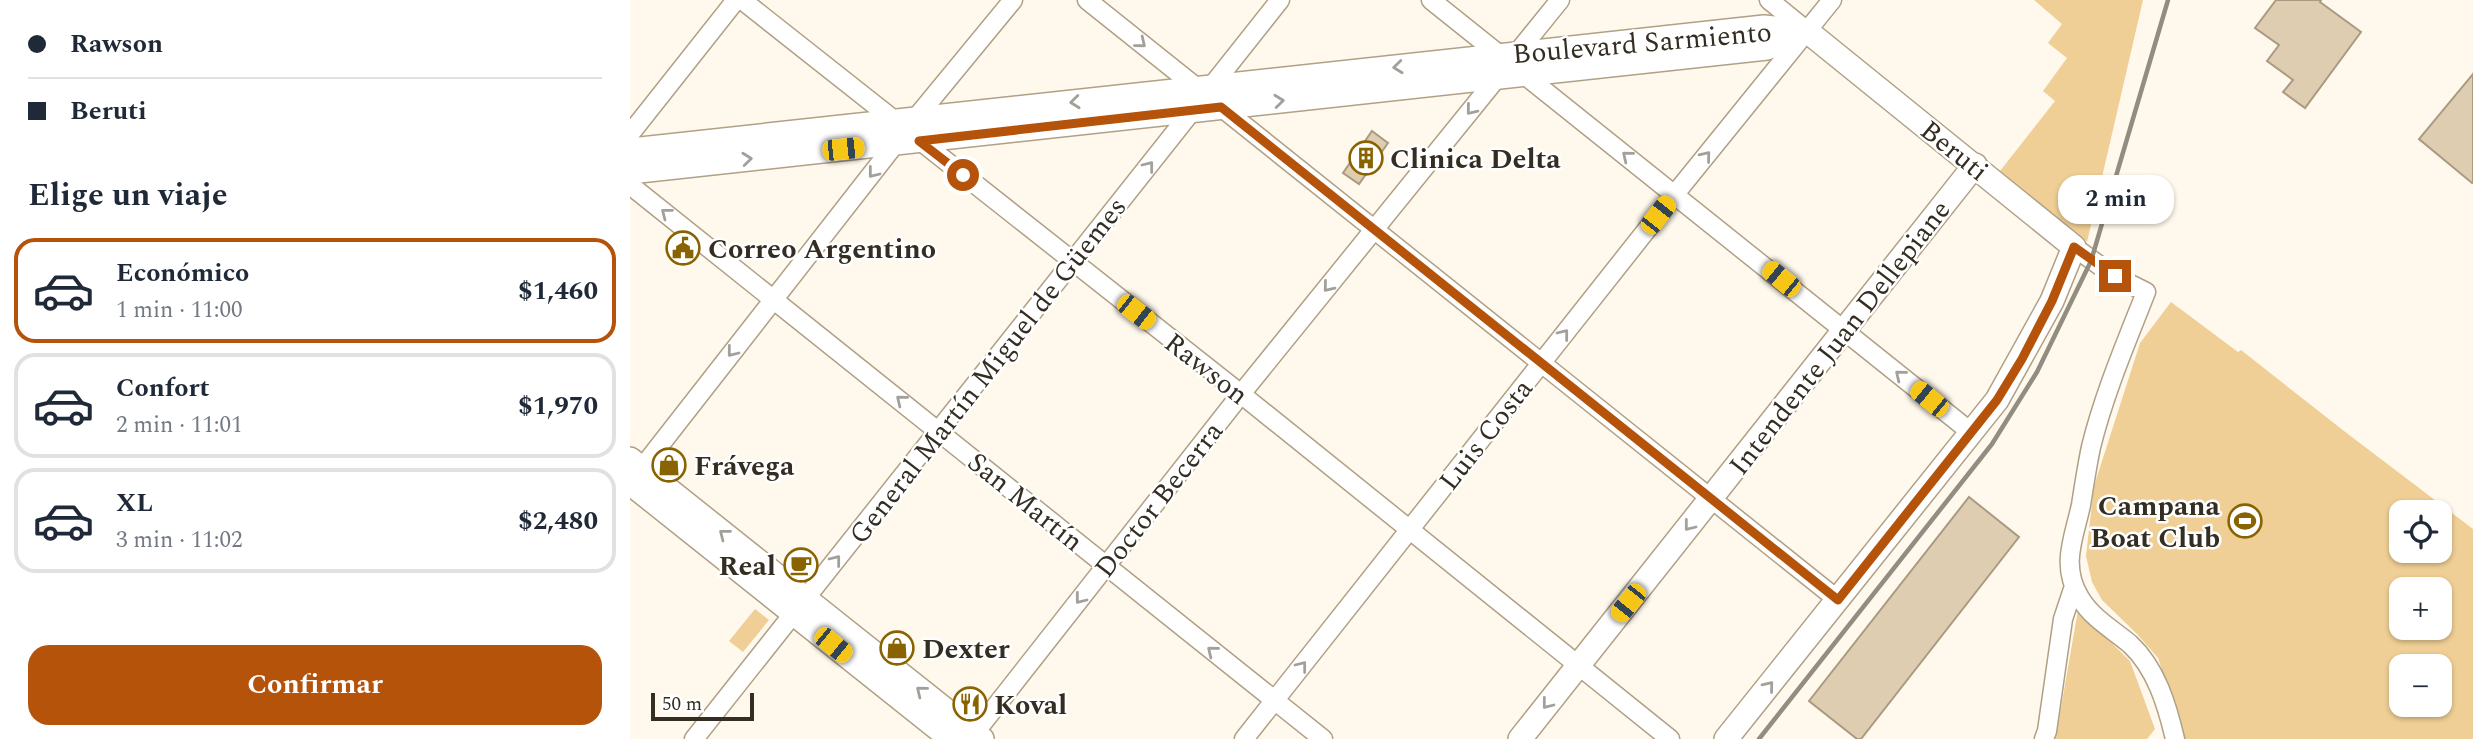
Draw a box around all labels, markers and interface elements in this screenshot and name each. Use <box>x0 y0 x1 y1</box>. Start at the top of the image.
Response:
street label: Boulevard Sarmiento <box>1511 11 1774 76</box>
text: Rawson <box>70 24 163 64</box>
one-way arrow <box>1133 34 1145 47</box>
one-way arrow <box>1392 59 1404 74</box>
text: Beruti <box>70 91 147 131</box>
one-way arrow <box>1069 94 1080 109</box>
one-way arrow <box>1273 94 1285 109</box>
one-way arrow <box>1467 102 1479 115</box>
street label: Beruti <box>1910 110 1998 192</box>
car <box>822 136 865 162</box>
place label: Clinica Delta <box>1390 138 1561 181</box>
building icon: Clinica Delta <box>1347 139 1385 177</box>
one-way arrow <box>1622 151 1634 164</box>
one-way arrow <box>1698 151 1710 164</box>
one-way arrow <box>741 152 752 167</box>
route start <box>947 159 979 191</box>
one-way arrow <box>1140 162 1153 174</box>
one-way arrow <box>868 165 881 178</box>
text: Elige un viaje <box>28 171 228 220</box>
callout: 2 min <box>2057 174 2173 224</box>
text: 2 min <box>2085 182 2147 217</box>
street label: General Martín Miguel de Güemes <box>839 188 1138 554</box>
street label: Intendente Juan Dellepiane <box>1719 191 1962 485</box>
car <box>1637 192 1680 238</box>
one-way arrow <box>661 208 673 221</box>
place label: Correo Argentino <box>708 228 936 271</box>
public building icon: Correo Argentino <box>664 229 702 267</box>
text: Económico <box>116 253 249 293</box>
car <box>1759 258 1804 300</box>
icon: car <box>32 259 95 322</box>
route end <box>2099 260 2131 292</box>
text: $1,460 <box>518 271 598 311</box>
one-way arrow <box>1324 279 1336 292</box>
car <box>1113 291 1160 333</box>
text: 1 min · 11:00 <box>116 293 243 328</box>
street label: Rawson <box>1155 322 1258 416</box>
one-way arrow <box>1556 329 1569 341</box>
one-way arrow <box>728 344 741 357</box>
text: Confort <box>116 368 210 408</box>
street label: Luis Costa <box>1429 369 1544 500</box>
one-way arrow <box>1895 371 1908 383</box>
icon: car <box>32 374 95 437</box>
car <box>1907 378 1952 420</box>
text: $1,970 <box>518 386 598 426</box>
one-way arrow <box>897 396 909 409</box>
text: 2 min · 11:01 <box>116 408 243 443</box>
street label: Doctor Becerra <box>1084 412 1234 588</box>
street label: San Martín <box>957 442 1093 563</box>
place label: Frávega <box>694 445 795 488</box>
shop icon: Frávega <box>650 446 688 484</box>
text: XL <box>116 483 153 523</box>
place label: Campana Boat Club <box>2090 485 2221 560</box>
icon: car <box>32 489 95 552</box>
map controls <box>2389 500 2452 717</box>
button: locate <box>2389 500 2452 563</box>
text: $2,480 <box>518 501 598 541</box>
sports icon: Campana Boat Club <box>2226 502 2264 540</box>
one-way arrow <box>1684 518 1697 530</box>
text: 3 min · 11:02 <box>116 523 243 558</box>
one-way arrow <box>719 529 731 542</box>
place label: Real <box>718 545 776 588</box>
cafe icon: Real <box>782 546 820 584</box>
one-way arrow <box>828 555 841 568</box>
button: + <box>2389 577 2452 640</box>
car <box>1607 580 1650 626</box>
one-way arrow <box>1075 592 1088 604</box>
car <box>811 624 856 666</box>
place label: Dexter <box>922 628 1010 671</box>
shop icon: Dexter <box>878 629 916 667</box>
button: Confirmar <box>28 645 602 725</box>
one-way arrow <box>1207 646 1220 659</box>
button: − <box>2389 654 2452 717</box>
one-way arrow <box>1293 662 1306 674</box>
one-way arrow <box>1761 681 1773 694</box>
place label: Koval <box>994 684 1067 727</box>
restaurant icon: Koval <box>951 685 989 723</box>
one-way arrow <box>916 686 928 699</box>
scale bar <box>651 690 754 722</box>
text: 50 m <box>662 690 702 719</box>
one-way arrow <box>1543 696 1556 709</box>

